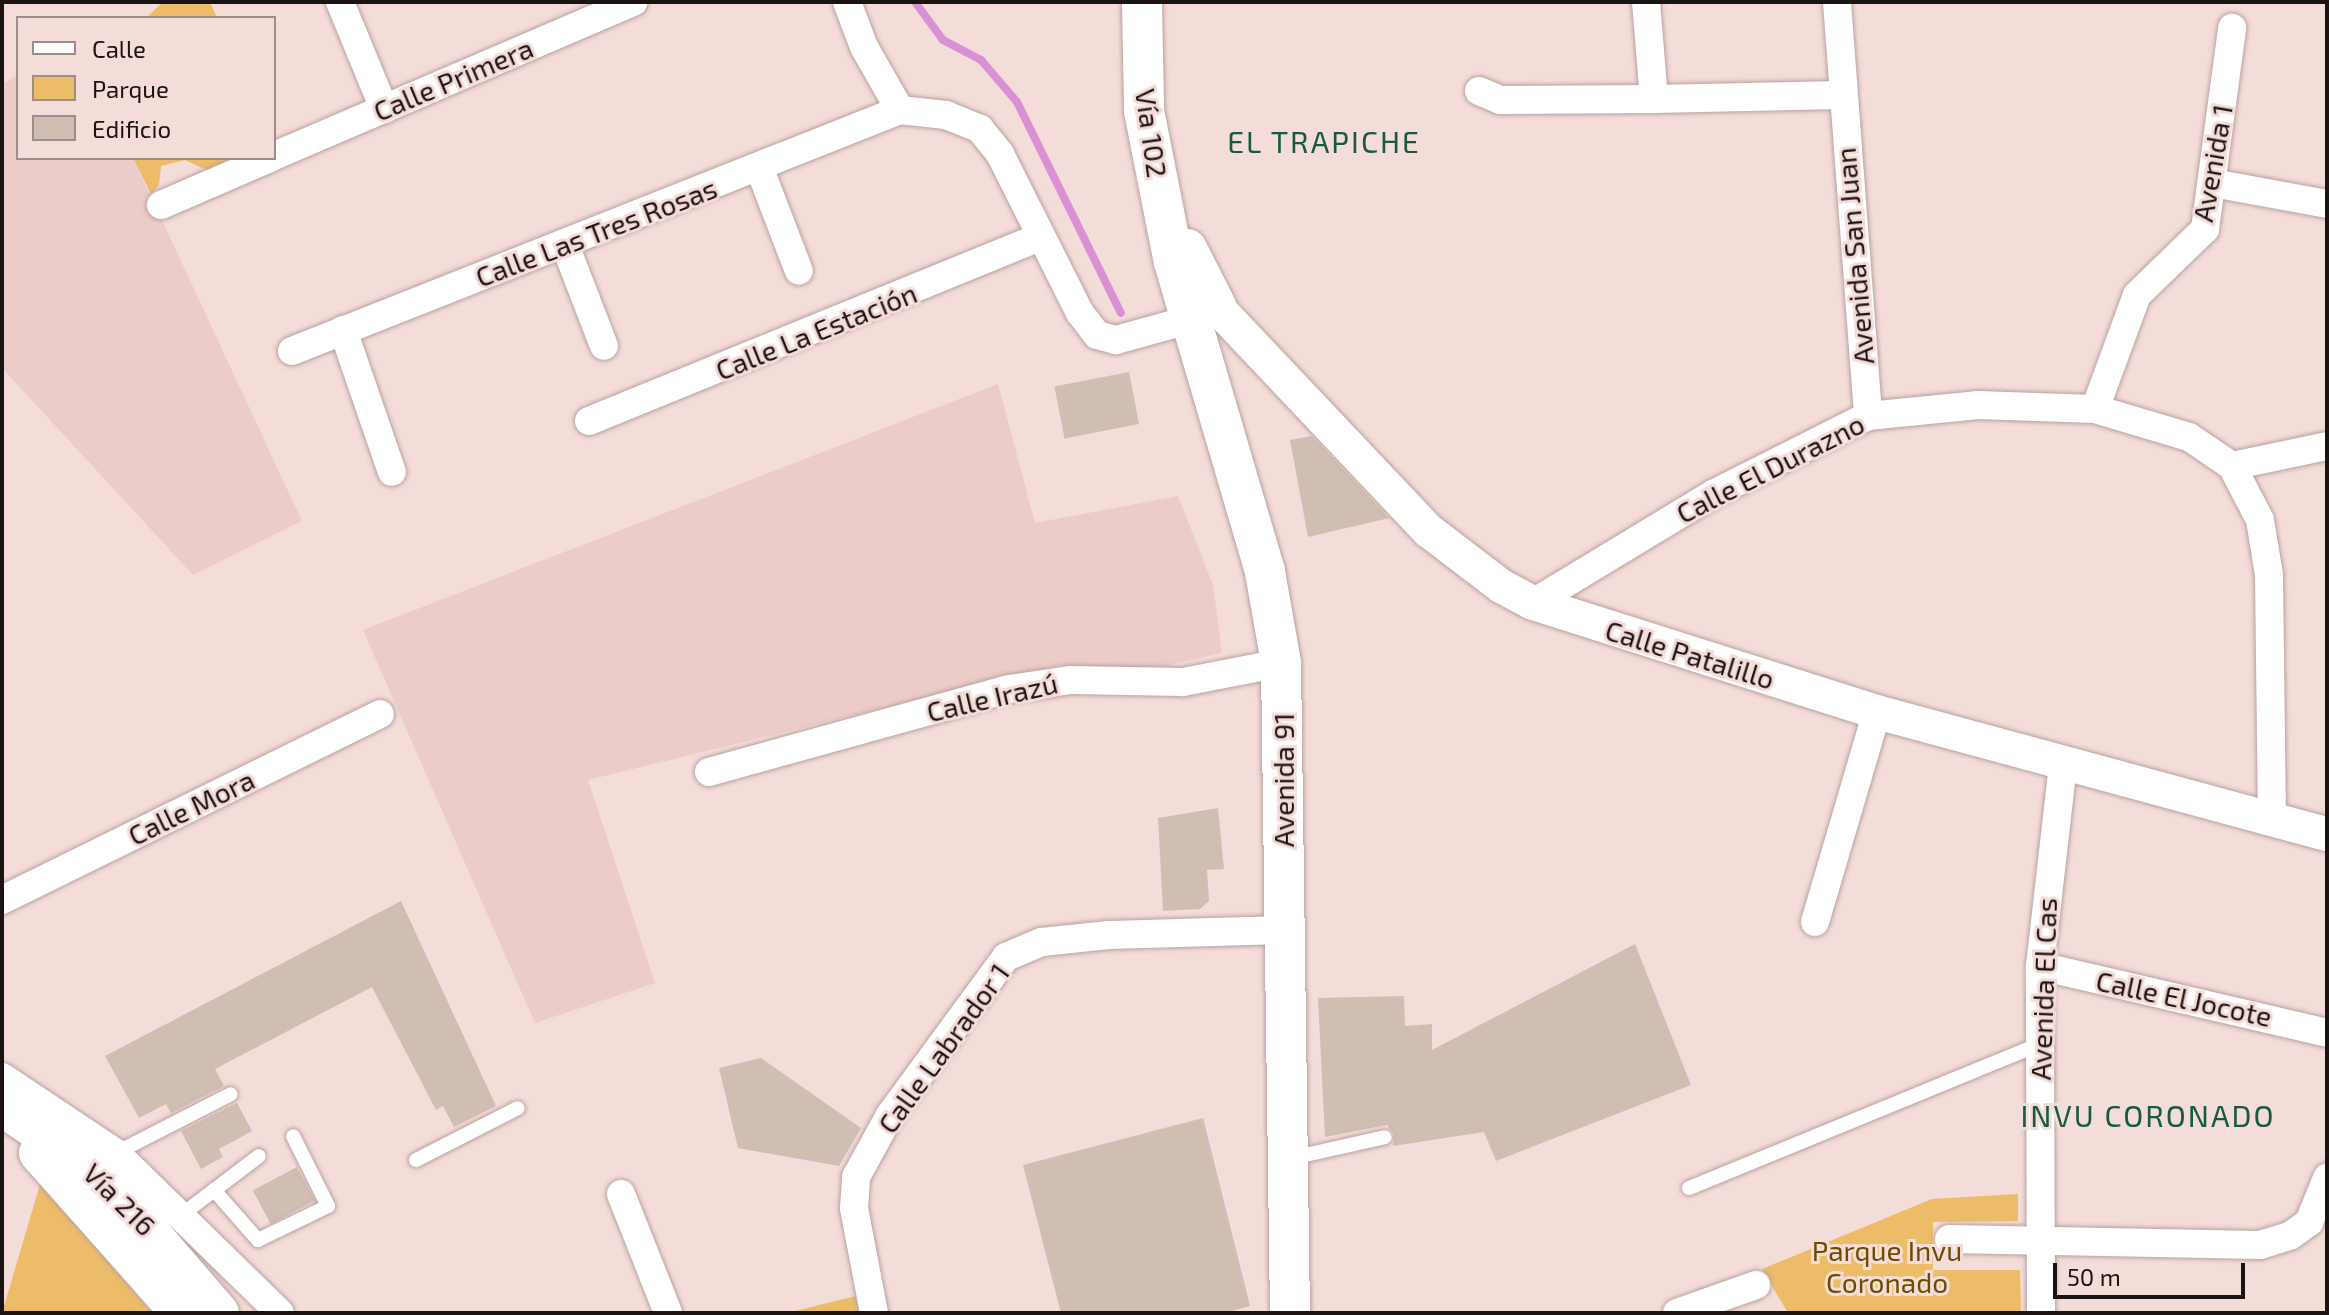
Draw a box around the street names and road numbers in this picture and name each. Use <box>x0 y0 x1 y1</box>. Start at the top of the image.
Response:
street label: Calle Primera <box>368 30 538 128</box>
street label: Vía 102 <box>1129 86 1175 180</box>
street label: Avenida 1 <box>2185 102 2239 224</box>
street label: Avenida San Juan <box>1828 146 1880 366</box>
street label: Calle Las Tres Rosas <box>470 170 722 294</box>
street label: Calle La Estación <box>710 275 922 387</box>
street label: Calle El Durazno <box>1670 406 1870 530</box>
street label: Calle Patalillo <box>1601 612 1779 696</box>
street label: Calle Irazú <box>923 666 1061 728</box>
street label: Avenida 91 <box>1266 713 1300 847</box>
street label: Calle Mora <box>122 762 260 852</box>
street label: Avenida El Cas <box>2023 897 2063 1081</box>
street label: Calle Labrador 1 <box>870 956 1016 1140</box>
street label: Calle El Jocote <box>2092 963 2276 1033</box>
street label: Vía 216 <box>77 1156 163 1242</box>

